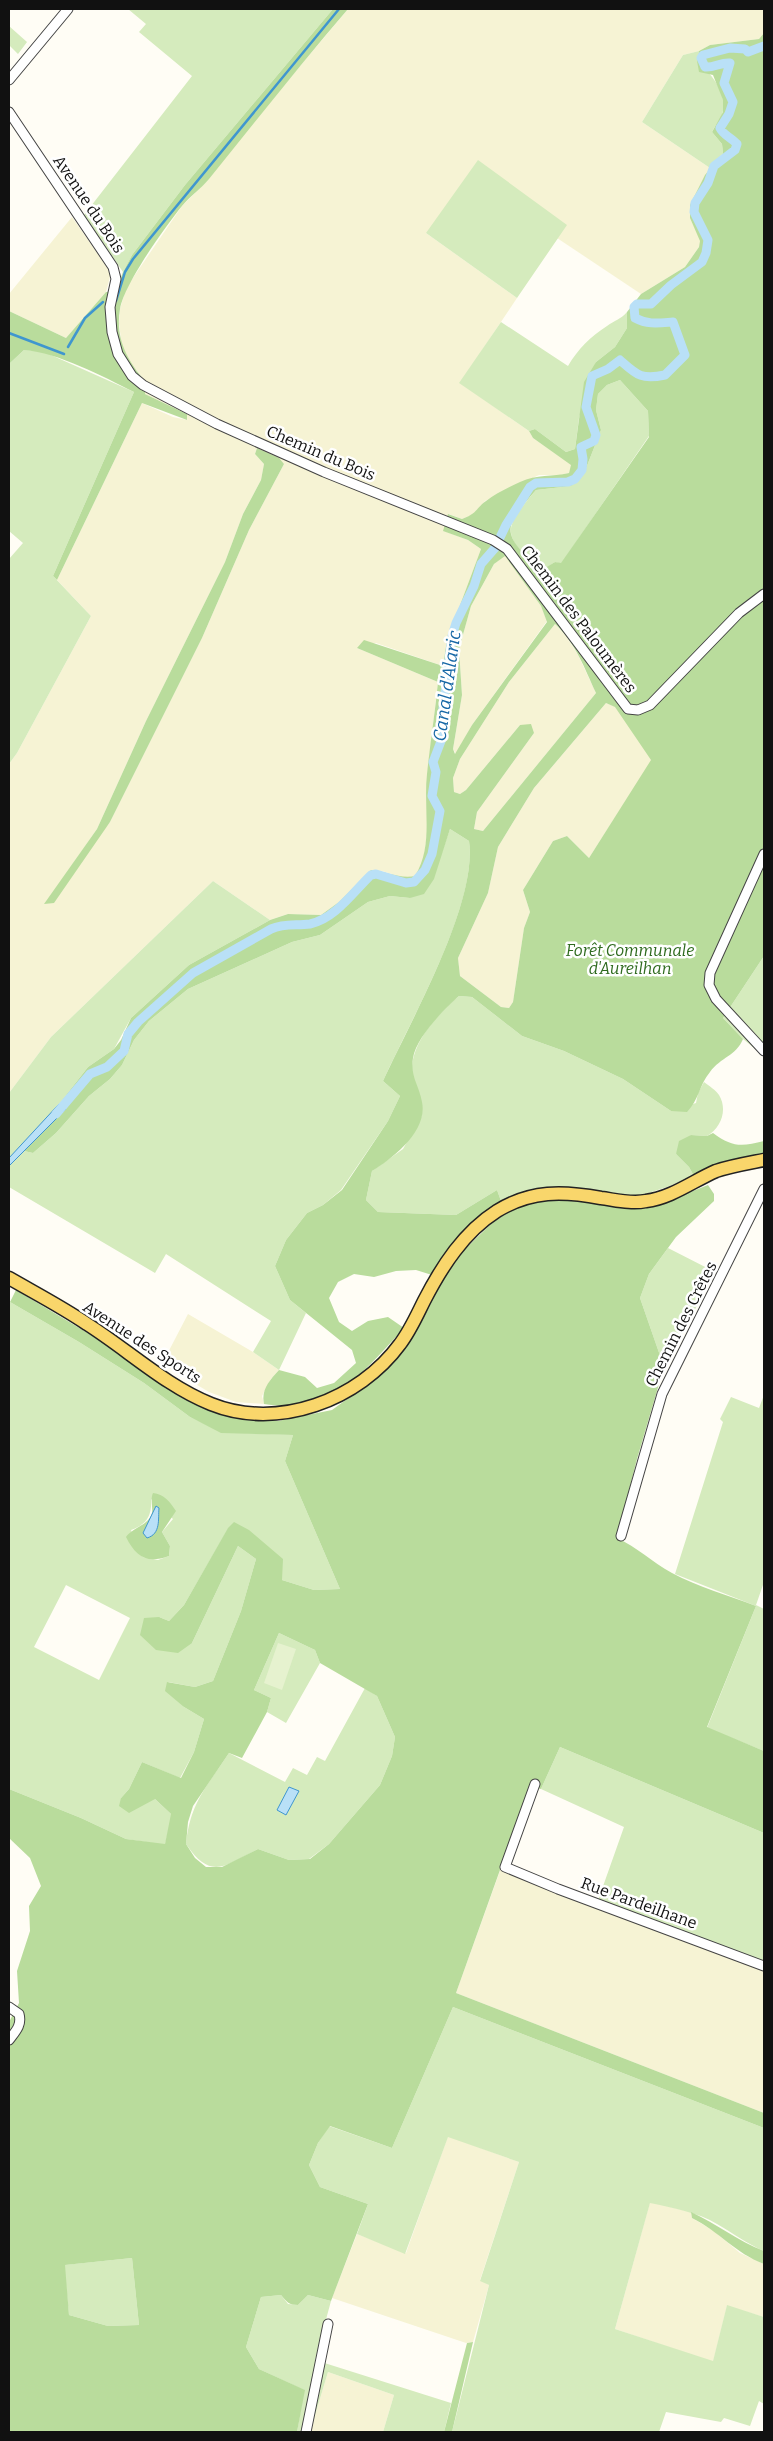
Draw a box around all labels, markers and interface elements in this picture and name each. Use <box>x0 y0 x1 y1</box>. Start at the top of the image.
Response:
street label: Avenue du Bois <box>49 152 129 256</box>
street label: Chemin du Bois <box>264 422 378 484</box>
street label: Chemin des Paloumères <box>517 541 641 697</box>
water label: Canal d'Alaric <box>428 629 466 743</box>
park label: Forêt Communale d'Aureilhan <box>566 941 694 978</box>
street label: Chemin des Crêtes <box>641 1258 721 1390</box>
street label: Avenue des Sports <box>79 1297 205 1387</box>
street label: Rue Pardeilhane <box>578 1873 700 1933</box>

